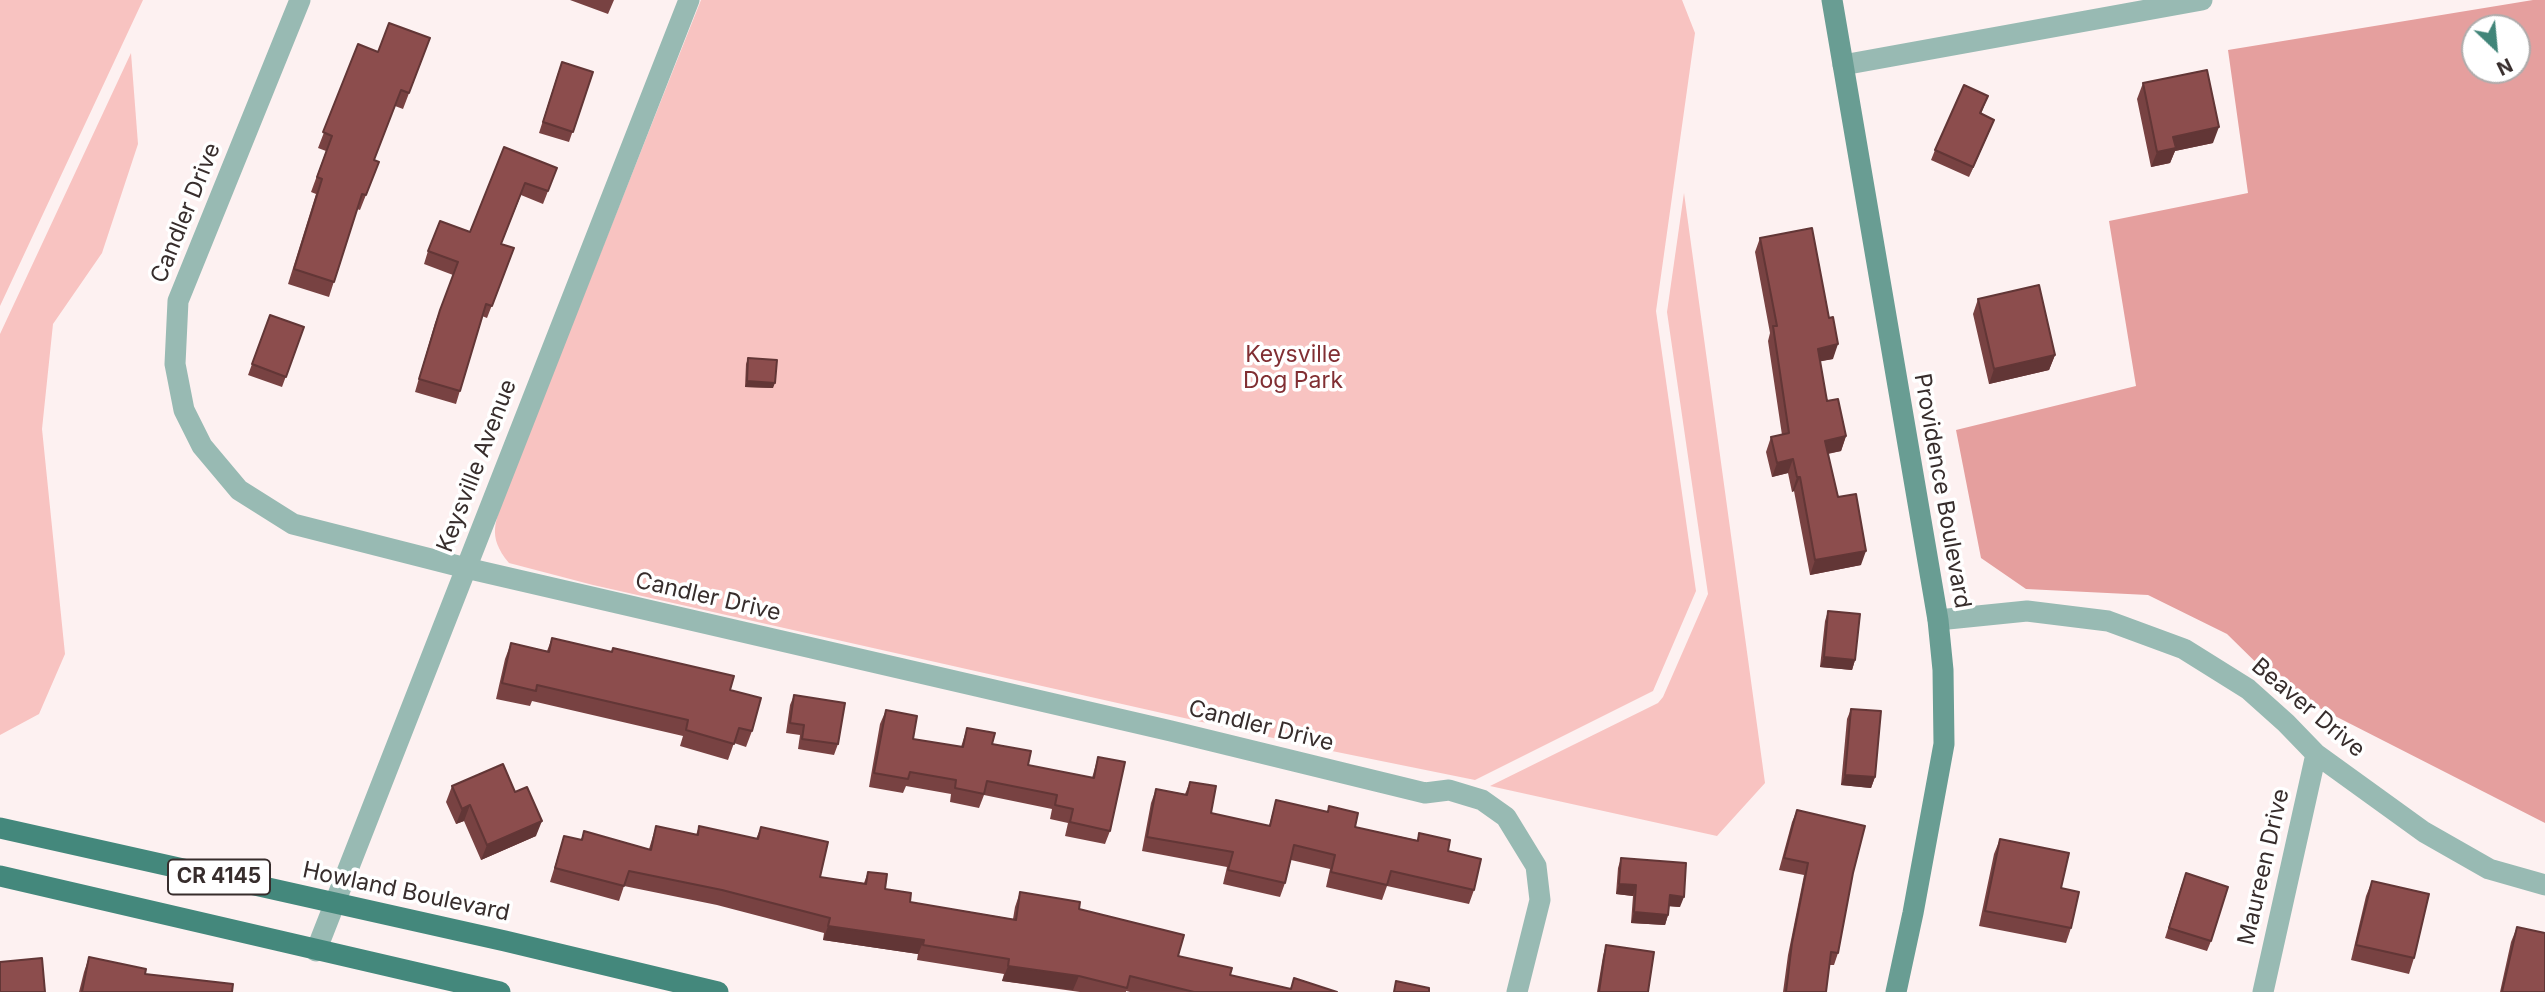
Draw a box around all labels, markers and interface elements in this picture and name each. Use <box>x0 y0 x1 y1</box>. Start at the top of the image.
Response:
north arrow <box>2461 14 2531 84</box>
text: N <box>2493 53 2516 80</box>
street label: Candler Drive <box>145 139 227 287</box>
park label: Keysville Dog Park <box>1243 341 1343 395</box>
street label: Providence Boulevard <box>1908 371 1976 611</box>
street label: Keysville Avenue <box>431 376 523 556</box>
street label: Candler Drive <box>633 567 783 627</box>
street label: Beaver Drive <box>2246 653 2370 763</box>
street label: Candler Drive <box>1186 695 1336 757</box>
street label: Maureen Drive <box>2233 786 2295 948</box>
street label: Howland Boulevard <box>300 857 512 927</box>
road number: CR 4145 <box>168 860 270 894</box>

